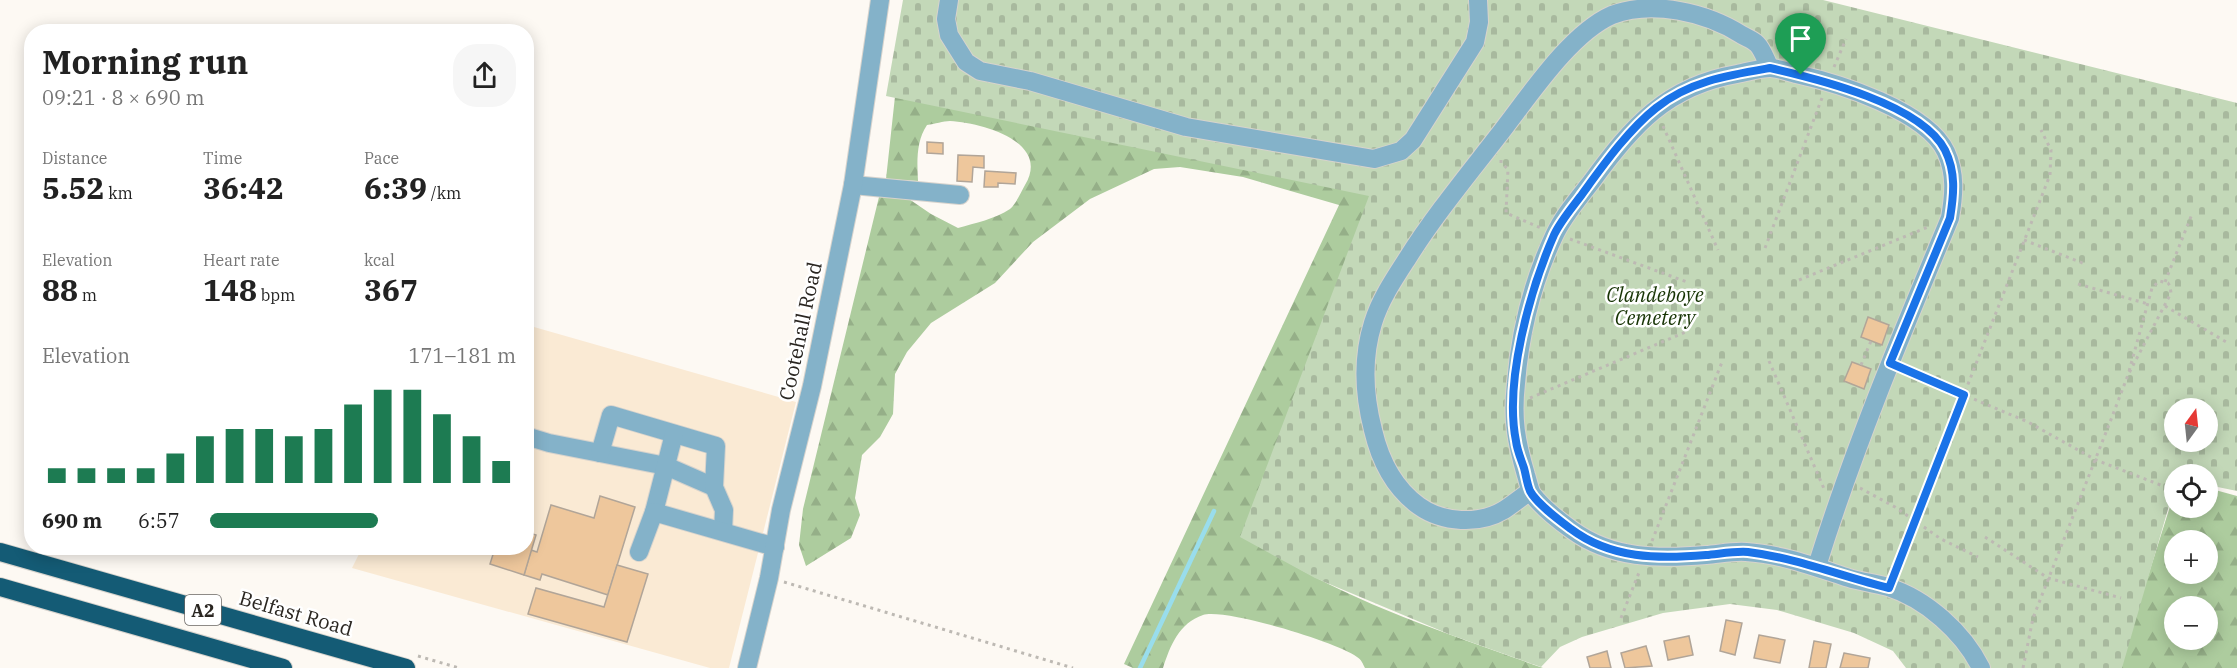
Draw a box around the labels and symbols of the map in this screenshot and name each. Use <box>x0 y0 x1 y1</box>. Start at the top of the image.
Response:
pin <box>1775 13 1826 75</box>
street label: Cootehall Road <box>772 259 828 403</box>
park label: Clandeboye Cemetery <box>1606 281 1704 331</box>
north arrow <box>2164 398 2218 452</box>
street label: Belfast Road <box>236 584 356 642</box>
road number: A2 <box>185 595 221 625</box>

